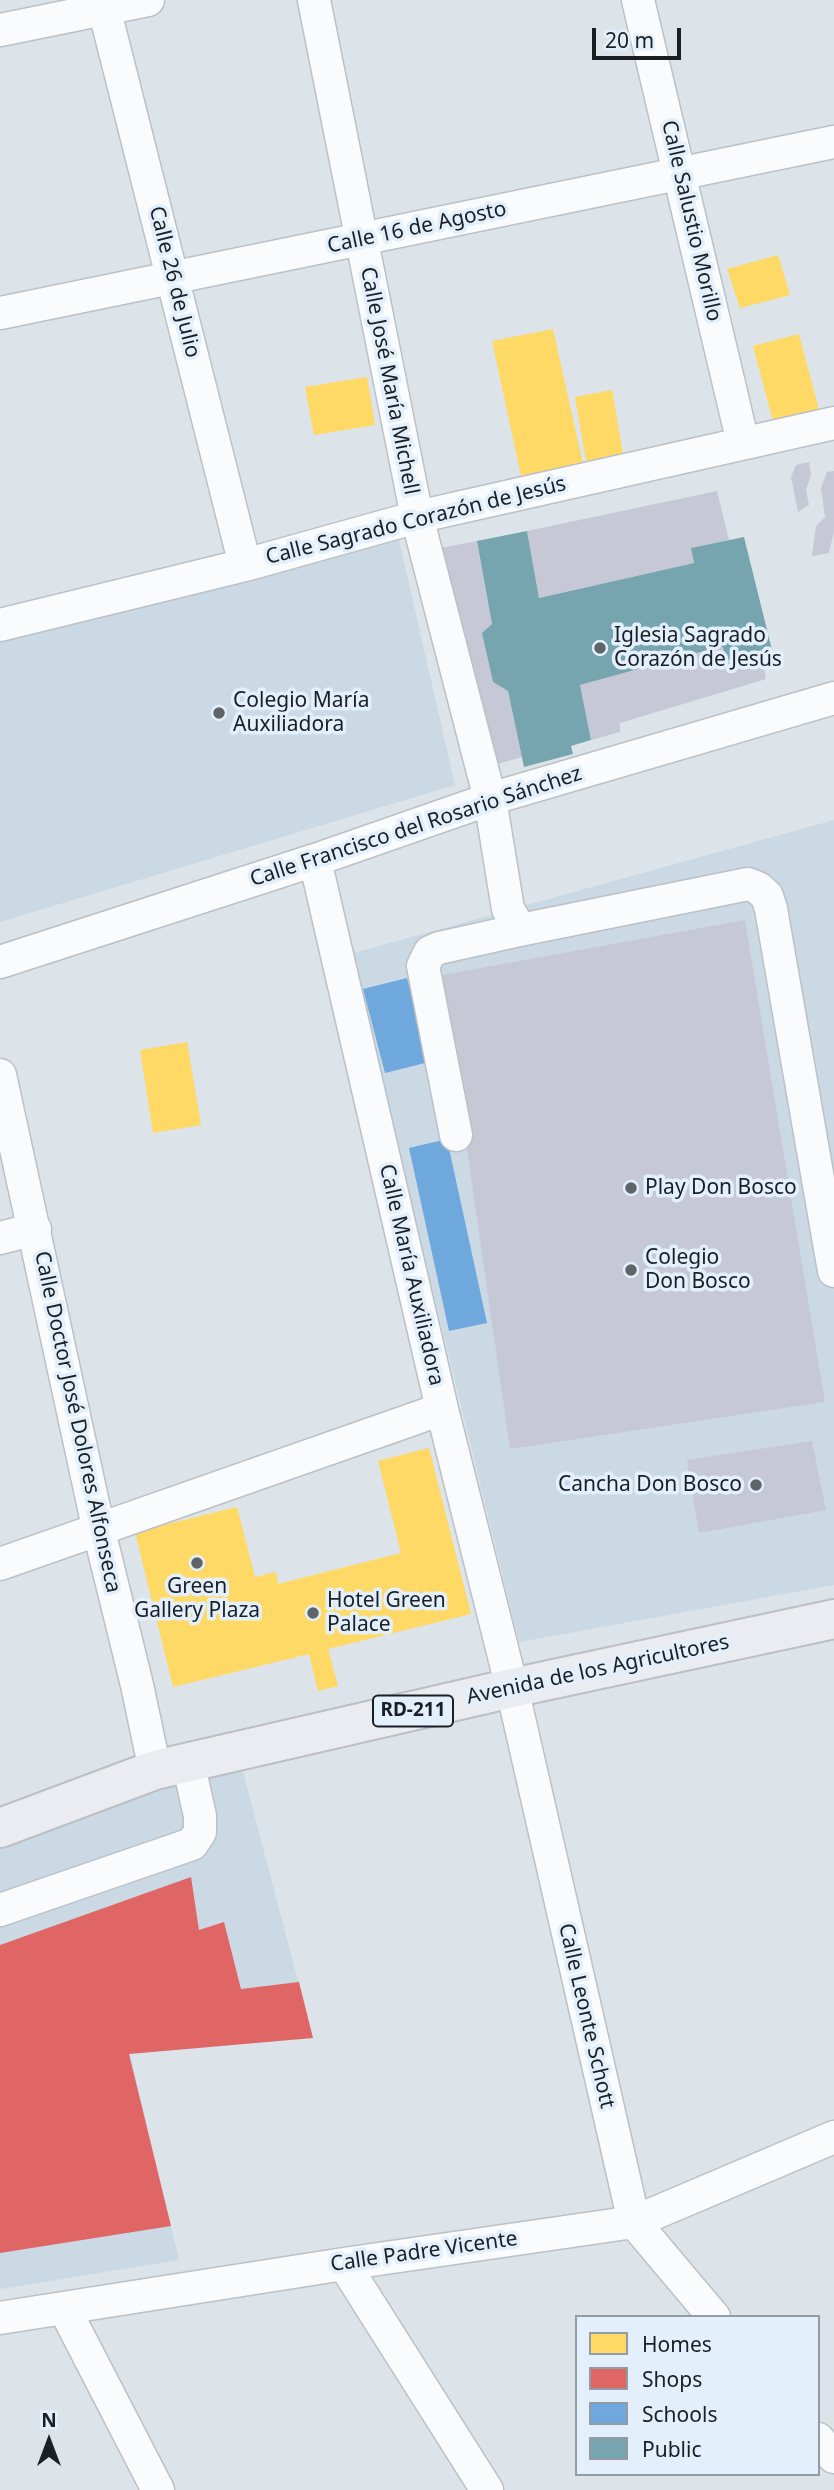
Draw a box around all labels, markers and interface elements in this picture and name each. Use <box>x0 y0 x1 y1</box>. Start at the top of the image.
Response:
scale bar <box>596 14 685 58</box>
text: 20 m <box>605 26 654 54</box>
street label: Calle Salustio Morillo <box>656 118 726 324</box>
street label: Calle 16 de Agosto <box>325 197 509 259</box>
street label: Calle 26 de Julio <box>143 204 205 360</box>
street label: Calle José María Michell <box>355 265 423 497</box>
street label: Calle Sagrado Corazón de Jesús <box>263 471 569 571</box>
place label: Iglesia Sagrado Corazón de Jesús <box>614 623 782 673</box>
marker: Iglesia Sagrado Corazón de Jesús <box>592 640 608 656</box>
place label: Colegio María Auxiliadora <box>233 688 369 738</box>
marker: Colegio María Auxiliadora <box>211 705 227 721</box>
street label: Calle Francisco del Rosario Sánchez <box>247 761 585 893</box>
street label: Calle María Auxiliadora <box>373 1162 449 1388</box>
place label: Play Don Bosco <box>645 1175 797 1201</box>
marker: Play Don Bosco <box>623 1180 639 1196</box>
place label: Colegio Don Bosco <box>645 1245 751 1295</box>
street label: Calle Doctor José Dolores Alfonseca <box>28 1249 126 1595</box>
marker: Colegio Don Bosco <box>623 1262 639 1278</box>
place label: Cancha Don Bosco <box>558 1472 742 1498</box>
marker: Cancha Don Bosco <box>748 1477 764 1493</box>
marker: Green Gallery Plaza <box>189 1555 205 1571</box>
place label: Green Gallery Plaza <box>134 1574 260 1624</box>
place label: Hotel Green Palace <box>327 1588 446 1638</box>
marker: Hotel Green Palace <box>305 1605 321 1621</box>
street label: Avenida de los Agricultores <box>464 1630 732 1710</box>
road number: RD-211 <box>373 1695 453 1726</box>
street label: Calle Leonte Schott <box>552 1921 620 2111</box>
street label: Calle Padre Vicente <box>329 2226 519 2278</box>
legend <box>575 2315 820 2476</box>
text: Homes <box>642 2330 712 2358</box>
text: Shops <box>642 2365 702 2393</box>
text: Schools <box>642 2400 717 2428</box>
north arrow <box>14 2406 84 2476</box>
text: N <box>41 2407 57 2433</box>
text: Public <box>642 2435 702 2463</box>

